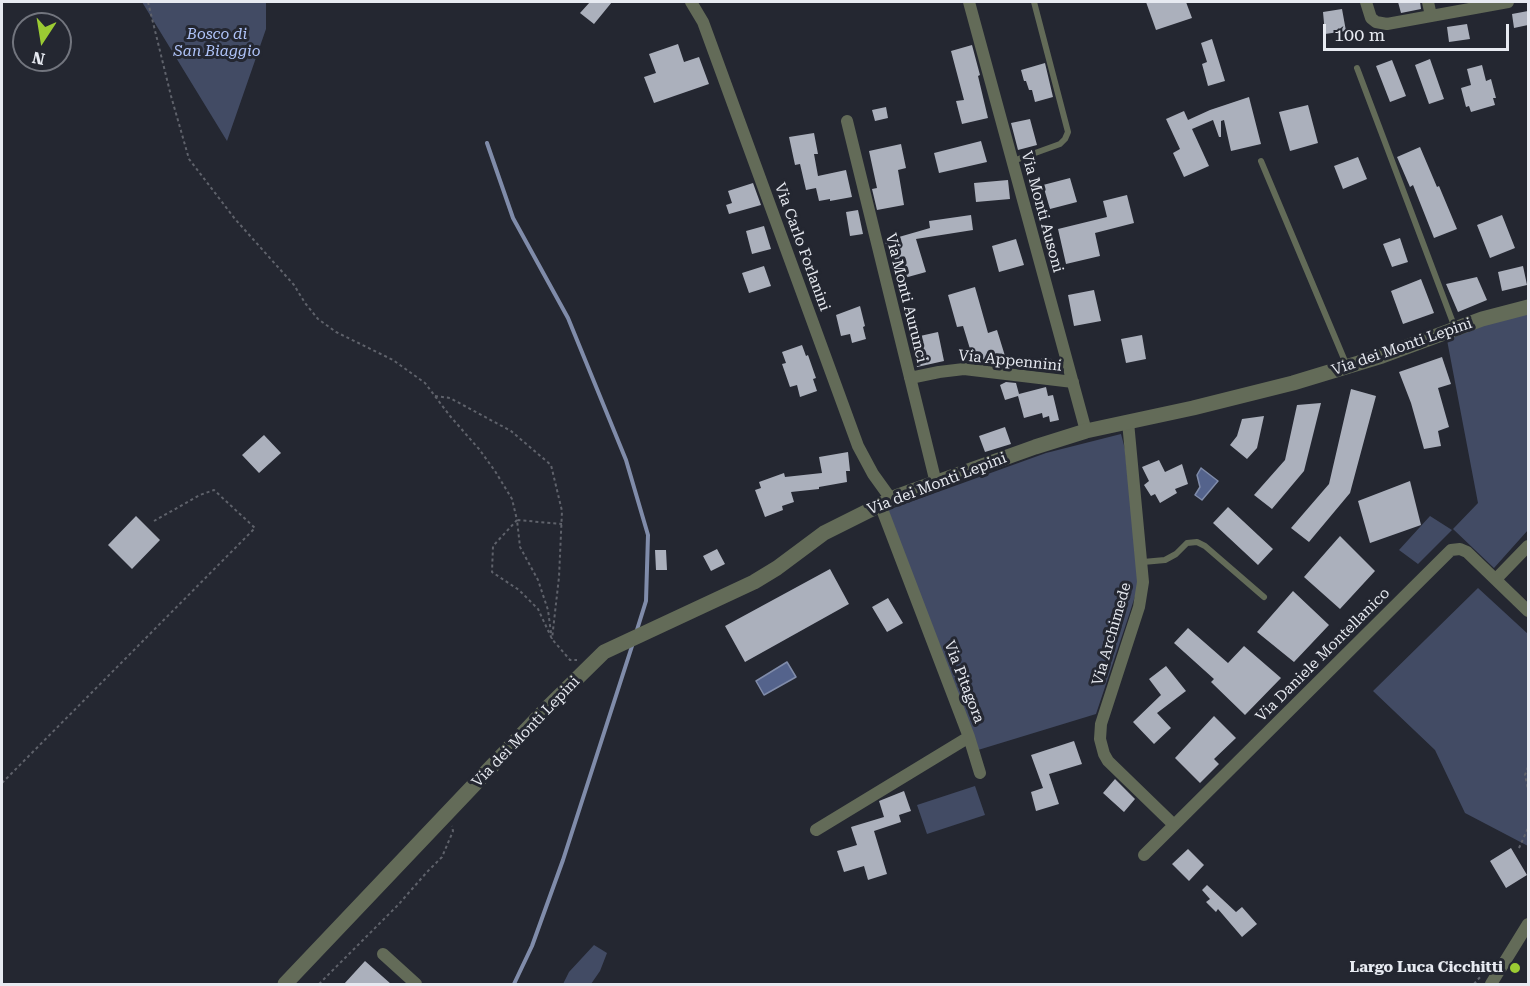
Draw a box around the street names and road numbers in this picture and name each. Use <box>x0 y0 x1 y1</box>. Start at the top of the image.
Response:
street label: Via Monti Ausoni <box>1017 149 1067 275</box>
street label: Via Carlo Forlanini <box>770 180 834 314</box>
street label: Via Monti Aurunci <box>881 232 931 364</box>
street label: Via dei Monti Lepini <box>1329 314 1475 380</box>
street label: Via Appennini <box>957 347 1063 375</box>
street label: Via dei Monti Lepini <box>865 449 1009 519</box>
street label: Via Archimede <box>1089 580 1135 688</box>
street label: Via Daniele Montellanico <box>1252 584 1394 726</box>
street label: Via Pitagora <box>940 638 988 726</box>
street label: Via dei Monti Lepini <box>468 673 584 791</box>

